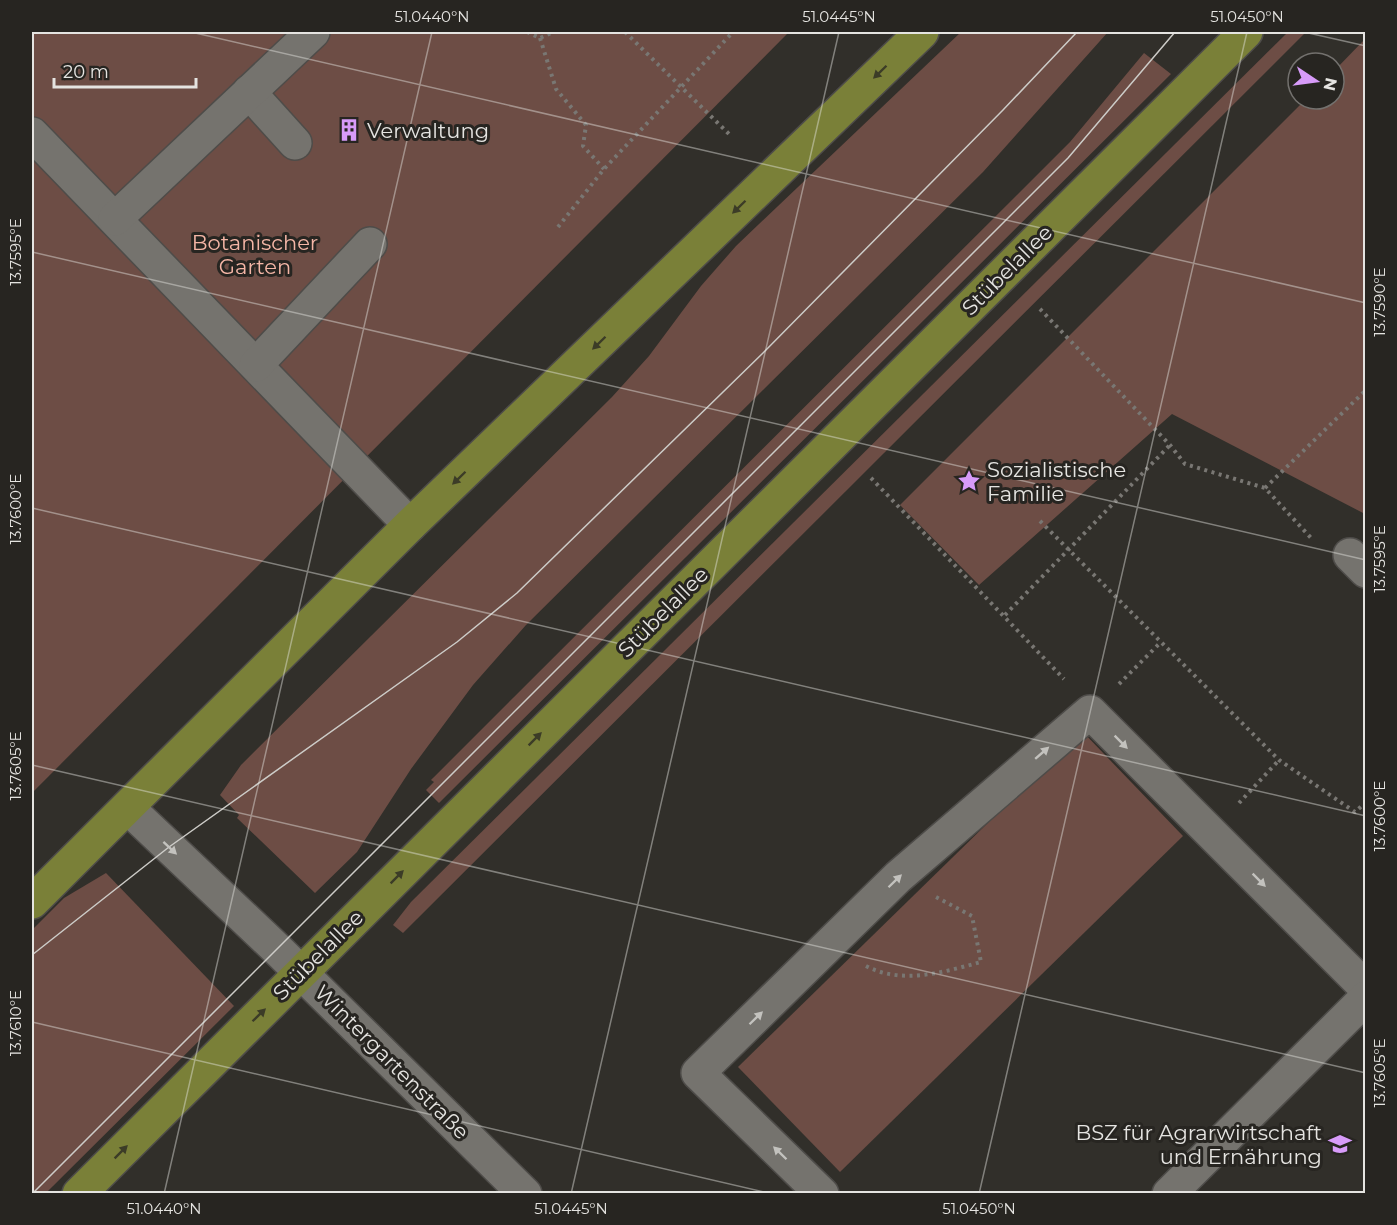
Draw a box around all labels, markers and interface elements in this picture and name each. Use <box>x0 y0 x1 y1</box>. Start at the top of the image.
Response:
text: 51.0440°N <box>394 7 470 26</box>
text: 51.0445°N <box>802 7 876 26</box>
text: 51.0450°N <box>1210 7 1284 26</box>
scale bar <box>54 51 196 89</box>
north arrow <box>1286 51 1346 111</box>
text: 20 m <box>63 61 109 83</box>
one-way arrow <box>872 65 887 79</box>
text: N <box>1319 76 1341 93</box>
building icon: Verwaltung <box>336 117 362 143</box>
place label: Verwaltung <box>367 118 489 143</box>
one-way arrow <box>733 200 747 214</box>
text: 13.7595°E <box>6 218 25 286</box>
street label: Stübelallee <box>957 220 1057 320</box>
park label: Botanischer Garten <box>192 230 318 279</box>
text: 13.7590°E <box>1370 267 1389 337</box>
one-way arrow <box>592 335 606 349</box>
place label: Sozialistische Familie <box>987 457 1126 506</box>
place icon: Sozialistische Familie <box>956 468 982 494</box>
one-way arrow <box>451 471 466 485</box>
text: 13.7600°E <box>6 474 25 544</box>
text: 13.7595°E <box>1370 525 1389 593</box>
street label: Stübelallee <box>613 562 713 662</box>
text: 13.7605°E <box>6 731 25 801</box>
one-way arrow <box>528 733 542 747</box>
one-way arrow <box>1113 735 1127 749</box>
one-way arrow <box>1034 747 1049 760</box>
text: 13.7600°E <box>1370 781 1389 851</box>
one-way arrow <box>163 841 177 855</box>
one-way arrow <box>390 870 404 884</box>
one-way arrow <box>1251 873 1265 887</box>
one-way arrow <box>887 875 902 888</box>
street label: Stübelallee <box>268 905 368 1005</box>
street label: Wintergartenstraße <box>310 980 474 1144</box>
text: 13.7610°E <box>6 990 25 1056</box>
one-way arrow <box>251 1008 265 1022</box>
one-way arrow <box>748 1011 762 1025</box>
text: 13.7605°E <box>1370 1038 1389 1108</box>
place label: BSZ für Agrarwirtschaft und Ernährung <box>1075 1120 1322 1169</box>
school or university icon: BSZ für Agrarwirtschaft und Ernährung <box>1327 1131 1353 1157</box>
one-way arrow <box>113 1146 127 1160</box>
one-way arrow <box>772 1146 787 1160</box>
text: 51.0440°N <box>126 1199 202 1218</box>
text: 51.0445°N <box>534 1199 608 1218</box>
text: 51.0450°N <box>942 1199 1016 1218</box>

